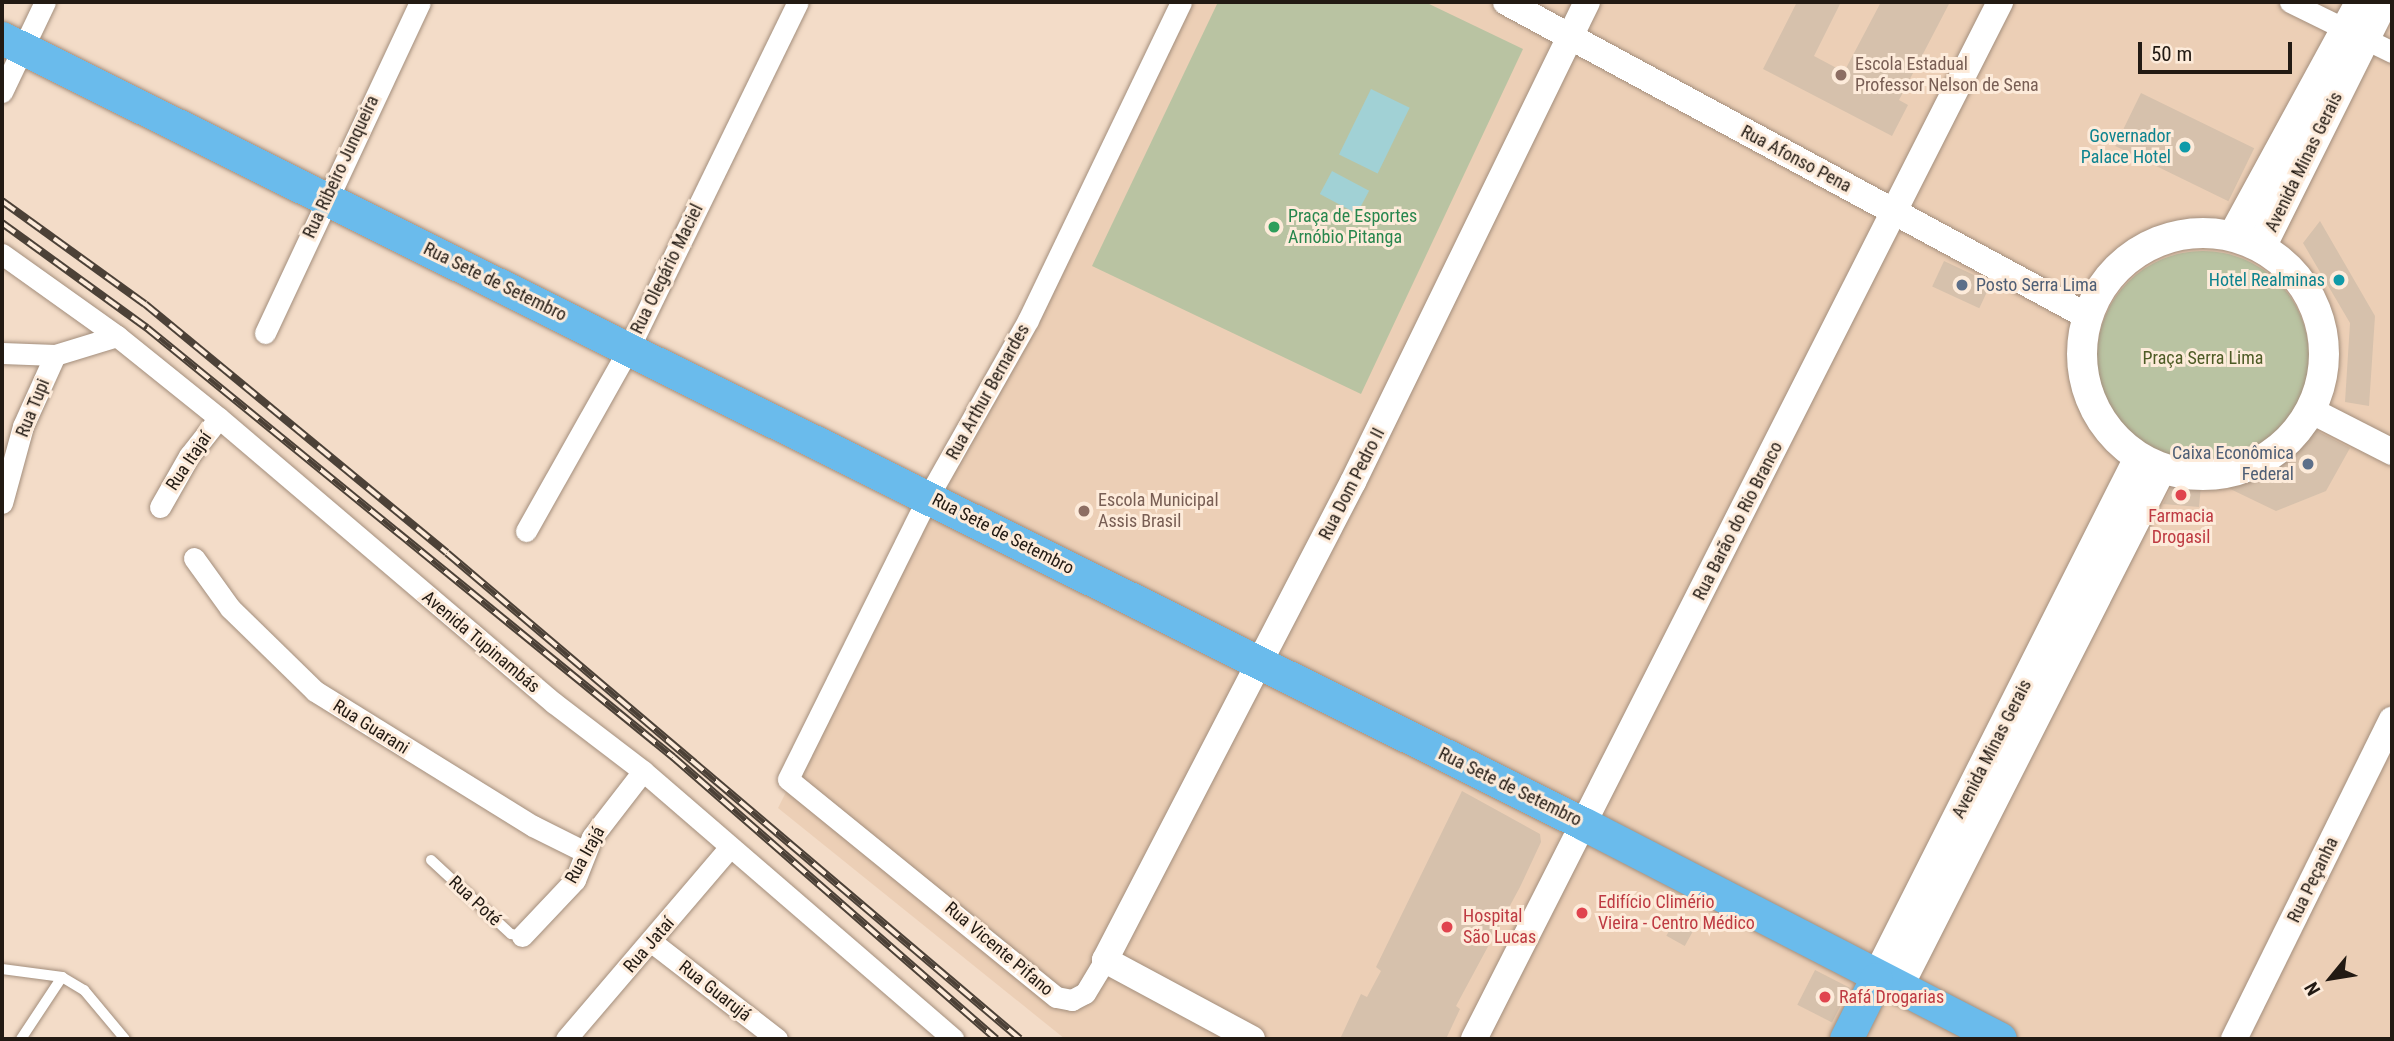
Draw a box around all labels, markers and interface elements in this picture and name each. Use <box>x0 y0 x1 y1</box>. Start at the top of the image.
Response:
scale bar <box>2142 28 2296 72</box>
text: 50 m <box>2151 42 2192 66</box>
place label: Escola Estadual Professor Nelson de Sena <box>1855 54 2039 96</box>
marker: Escola Estadual Professor Nelson de Sena <box>1833 67 1849 83</box>
street label: Avenida Minas Gerais <box>2261 88 2347 236</box>
street label: Rua Ribeiro Junqueira <box>299 92 383 242</box>
street label: Rua Afonso Pena <box>1737 121 1855 197</box>
place label: Governador Palace Hotel <box>2081 126 2171 168</box>
marker: Governador Palace Hotel <box>2177 139 2193 155</box>
street label: Rua Olegário Maciel <box>626 200 708 338</box>
place label: Praça de Esportes Arnóbio Pitanga <box>1288 206 1417 248</box>
marker: Praça de Esportes Arnóbio Pitanga <box>1266 219 1282 235</box>
street label: Rua Sete de Setembro <box>420 238 570 326</box>
place label: Hotel Realminas <box>2209 269 2325 291</box>
marker: Hotel Realminas <box>2331 272 2347 288</box>
place label: Posto Serra Lima <box>1976 274 2097 296</box>
marker: Posto Serra Lima <box>1954 277 1970 293</box>
street label: Rua Arthur Bernardes <box>942 320 1034 464</box>
park label: Praça Serra Lima <box>2143 347 2263 369</box>
street label: Rua Tupi <box>12 376 54 440</box>
street label: Rua Dom Pedro II <box>1315 424 1389 544</box>
street label: Rua Itajaí <box>161 427 217 495</box>
street label: Rua Barão do Rio Branco <box>1689 438 1787 604</box>
place label: Caixa Econômica Federal <box>2172 443 2294 486</box>
marker: Caixa Econômica Federal <box>2300 456 2316 472</box>
marker: Farmacia Drogasil <box>2173 487 2189 503</box>
street label: Rua Sete de Setembro <box>928 489 1078 579</box>
place label: Escola Municipal Assis Brasil <box>1098 490 1219 532</box>
marker: Escola Municipal Assis Brasil <box>1076 503 1092 519</box>
place label: Farmacia Drogasil <box>2148 506 2214 548</box>
street label: Avenida Tupinambás <box>418 586 544 698</box>
street label: Avenida Minas Gerais <box>1948 676 2036 822</box>
street label: Rua Guarani <box>329 695 413 759</box>
street label: Rua Sete de Setembro <box>1435 743 1585 831</box>
street label: Rua Irajá <box>561 823 609 887</box>
street label: Rua Peçanha <box>2283 834 2343 926</box>
street label: Rua Poté <box>444 871 506 931</box>
place label: Edifício Climério Vieira - Centro Médico <box>1598 892 1755 934</box>
street label: Rua Vicente Pifano <box>940 897 1058 1001</box>
marker: Edifício Climério Vieira - Centro Médico <box>1572 903 1592 923</box>
place label: Hospital São Lucas <box>1463 906 1536 948</box>
street label: Rua Jataí <box>619 913 679 977</box>
marker: Hospital São Lucas <box>1437 917 1457 937</box>
north arrow <box>2296 943 2366 1013</box>
street label: Rua Guarujá <box>675 956 755 1026</box>
text: N <box>2300 978 2325 1000</box>
place label: Rafá Drogarias <box>1839 986 1944 1008</box>
marker: Rafá Drogarias <box>1817 989 1833 1005</box>

